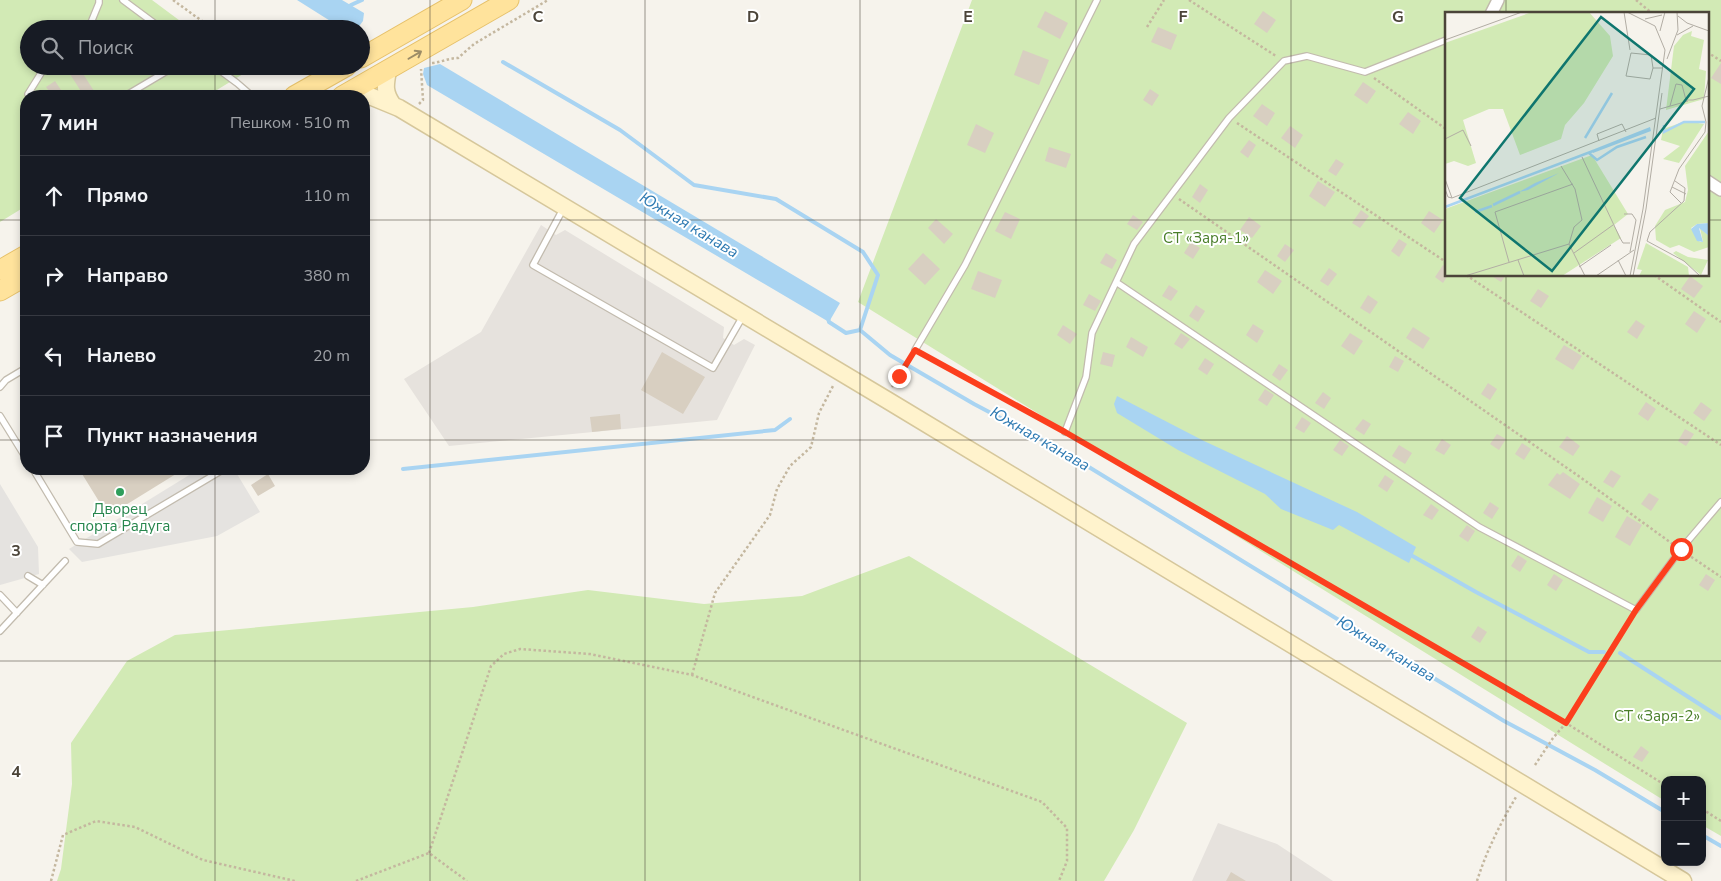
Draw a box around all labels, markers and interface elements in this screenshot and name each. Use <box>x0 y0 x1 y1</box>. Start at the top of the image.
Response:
text: C <box>533 6 544 28</box>
text: D <box>747 6 759 28</box>
text: E <box>963 6 973 28</box>
text: F <box>1179 6 1188 28</box>
text: G <box>1392 6 1404 28</box>
inset map <box>1445 12 1708 276</box>
search box <box>20 20 370 75</box>
icon: search <box>38 34 66 62</box>
text: Поиск <box>78 35 133 61</box>
one-way arrow <box>407 50 421 60</box>
text: 7 мин <box>40 109 98 137</box>
text: Пешком · 510 m <box>230 112 350 134</box>
icon: ahead <box>40 182 68 210</box>
text: Прямо <box>87 183 148 209</box>
text: 110 m <box>303 185 350 207</box>
water label: Южная канава <box>635 187 743 263</box>
park label: СТ «Заря-1» <box>1163 228 1249 248</box>
icon: right <box>40 262 68 290</box>
text: Направо <box>87 263 168 289</box>
text: 380 m <box>303 265 350 287</box>
icon: left <box>40 342 68 370</box>
text: Налево <box>87 343 156 369</box>
text: 20 m <box>313 345 350 367</box>
route end <box>888 365 911 388</box>
water label: Южная канава <box>986 401 1094 477</box>
icon: arrive <box>40 422 68 450</box>
text: Пункт назначения <box>87 423 258 449</box>
marker: Дворец спорта Радуга <box>114 486 126 498</box>
place label: Дворец спорта Радуга <box>70 499 170 536</box>
route start <box>1670 538 1693 561</box>
text: 3 <box>11 540 21 562</box>
water label: Южная канава <box>1332 611 1440 687</box>
park label: СТ «Заря-2» <box>1614 706 1700 726</box>
text: 4 <box>11 761 21 783</box>
map controls <box>1661 776 1706 866</box>
button: + <box>1661 776 1706 821</box>
button: − <box>1661 821 1706 866</box>

